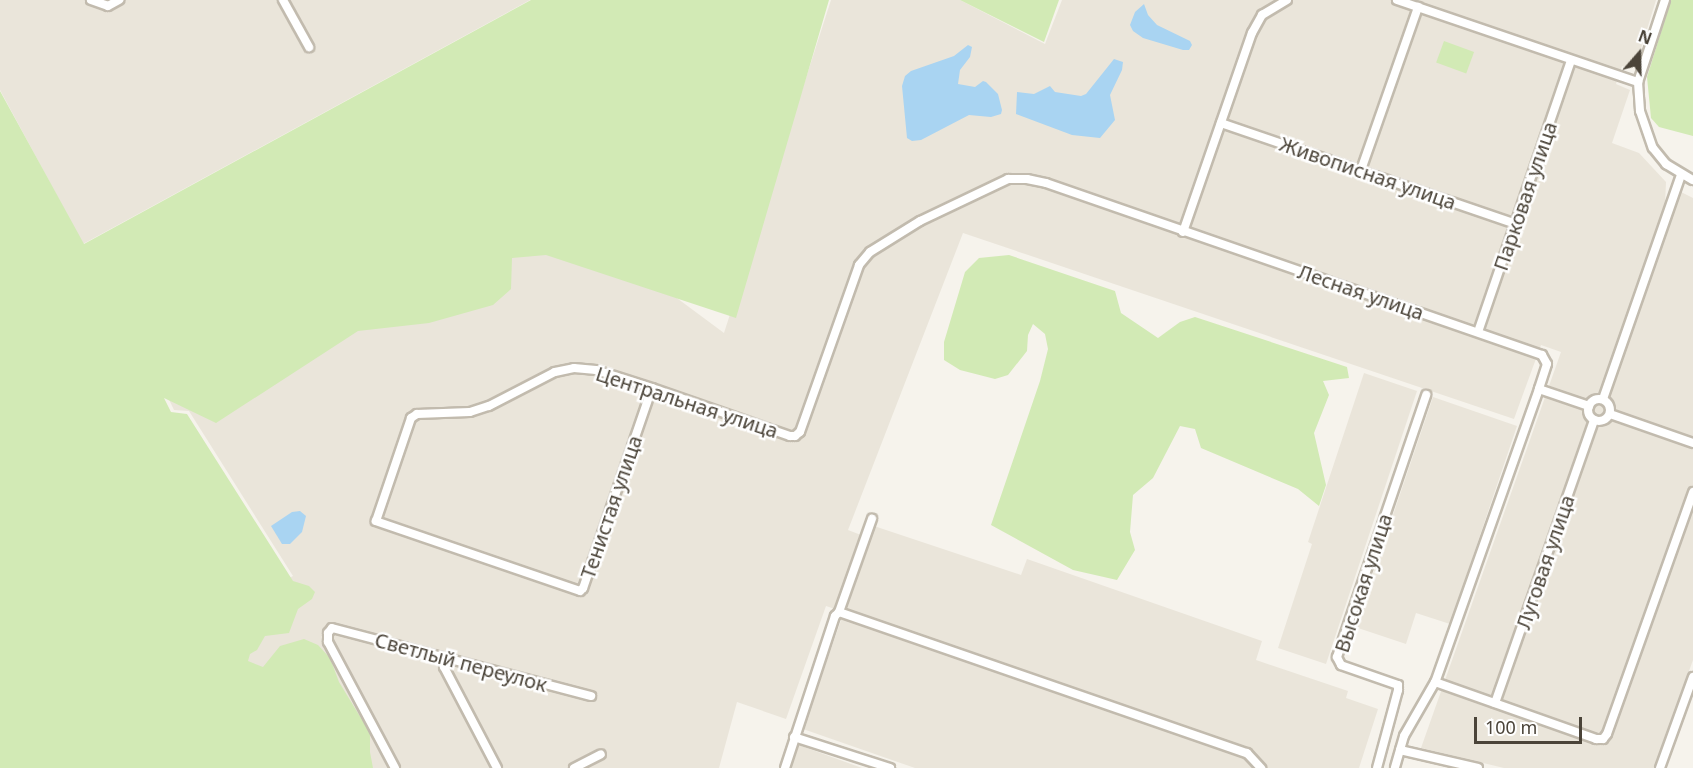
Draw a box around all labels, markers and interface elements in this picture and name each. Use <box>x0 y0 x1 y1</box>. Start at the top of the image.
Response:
north arrow <box>1609 24 1669 84</box>
text: N <box>1635 25 1655 50</box>
street label: Парковая улица <box>1488 118 1562 274</box>
street label: Живописная улица <box>1277 132 1459 214</box>
street label: Лесная улица <box>1295 259 1427 325</box>
street label: Центральная улица <box>593 361 781 443</box>
street label: Тенистая улица <box>575 432 647 582</box>
street label: Луговая улица <box>1511 492 1579 632</box>
street label: Высокая улица <box>1329 511 1397 655</box>
street label: Светлый переулок <box>372 627 550 697</box>
scale bar <box>1477 705 1585 743</box>
text: 100 m <box>1485 715 1537 739</box>

